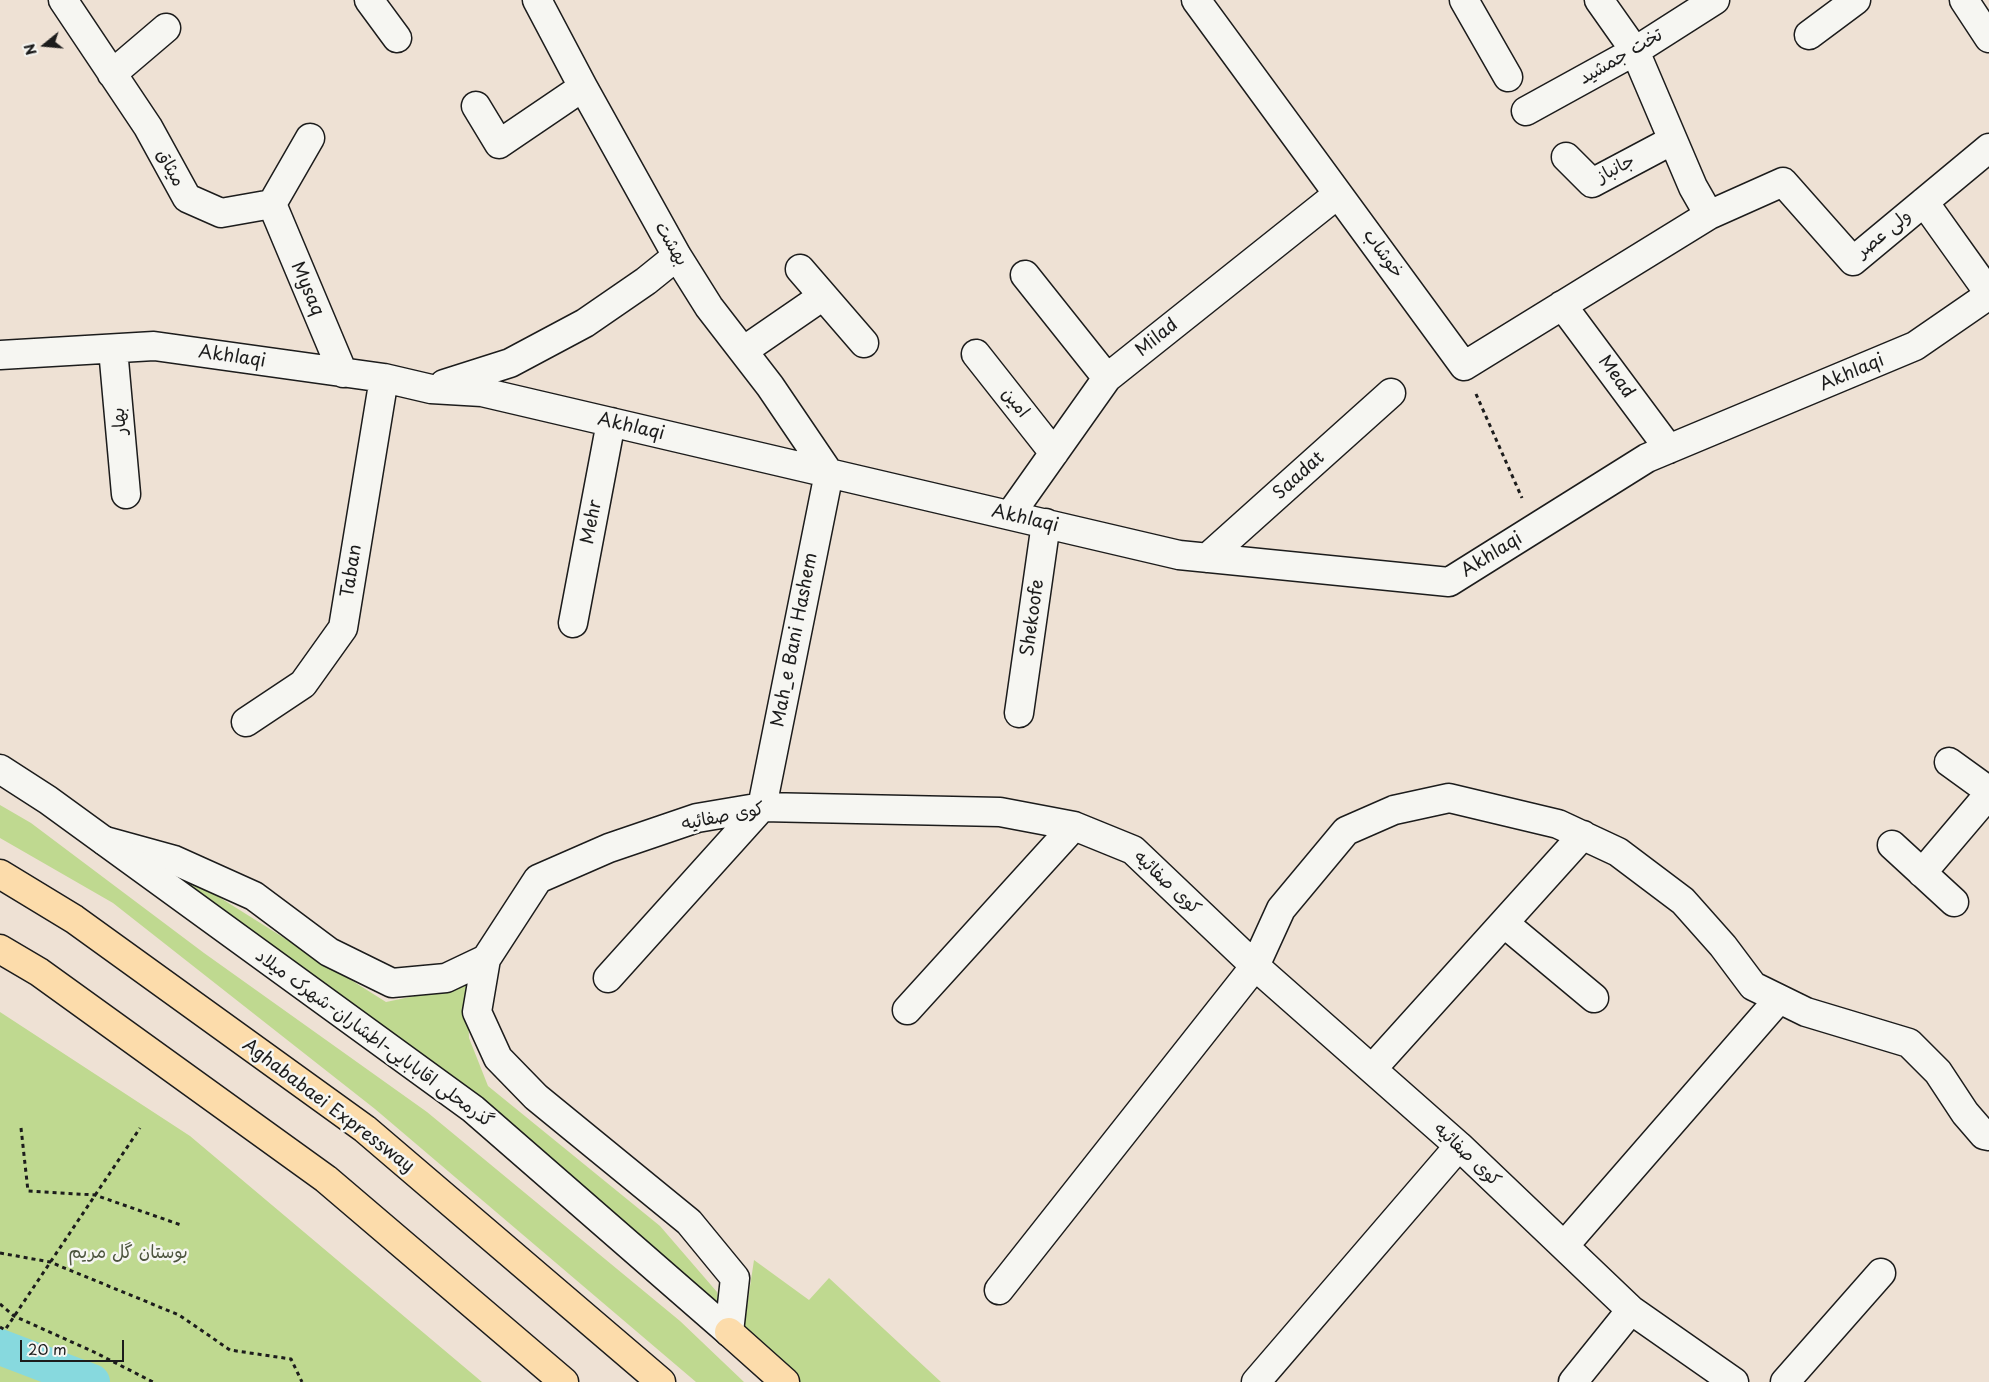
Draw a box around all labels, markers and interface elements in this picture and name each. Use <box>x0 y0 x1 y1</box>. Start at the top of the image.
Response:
north arrow <box>20 20 70 70</box>
street label: تخت جمشید <box>1575 24 1667 90</box>
text: N <box>19 41 42 58</box>
street label: میثاق <box>151 146 189 190</box>
street label: جانباز <box>1593 150 1639 188</box>
street label: ولی عصر <box>1852 205 1916 263</box>
street label: بهشت <box>650 218 692 270</box>
street label: خوشاب <box>1358 225 1408 283</box>
street label: Mysaq <box>286 259 328 319</box>
street label: Milad <box>1131 314 1183 362</box>
street label: Akhlaqi <box>197 342 267 372</box>
street label: Akhlaqi <box>1817 350 1887 396</box>
street label: Mead <box>1593 351 1639 403</box>
street label: امین <box>996 384 1034 422</box>
street label: بهار <box>108 406 132 436</box>
street label: Akhlaqi <box>596 409 666 445</box>
street label: Saadat <box>1269 447 1329 505</box>
street label: Mehr <box>577 498 607 546</box>
street label: Akhlaqi <box>990 501 1060 537</box>
street label: Akhlaqi <box>1458 528 1526 582</box>
street label: Taban <box>337 543 367 599</box>
street label: Mah_e Bani Hashem <box>767 551 823 729</box>
street label: Shekoofe <box>1017 578 1049 658</box>
street label: کوی صفائیه <box>680 798 766 836</box>
street label: کوی صفائیه <box>1129 847 1205 919</box>
street label: گذرمحلی اقابابایی-اطشاران-شهرک میلاد <box>251 945 497 1133</box>
street label: Aghababaei Expressway <box>238 1034 418 1178</box>
street label: کوی صفائیه <box>1429 1119 1505 1191</box>
park label: بوستان گل مریم <box>68 1242 188 1264</box>
scale bar <box>22 1330 126 1362</box>
text: 20 m <box>28 1337 67 1360</box>

